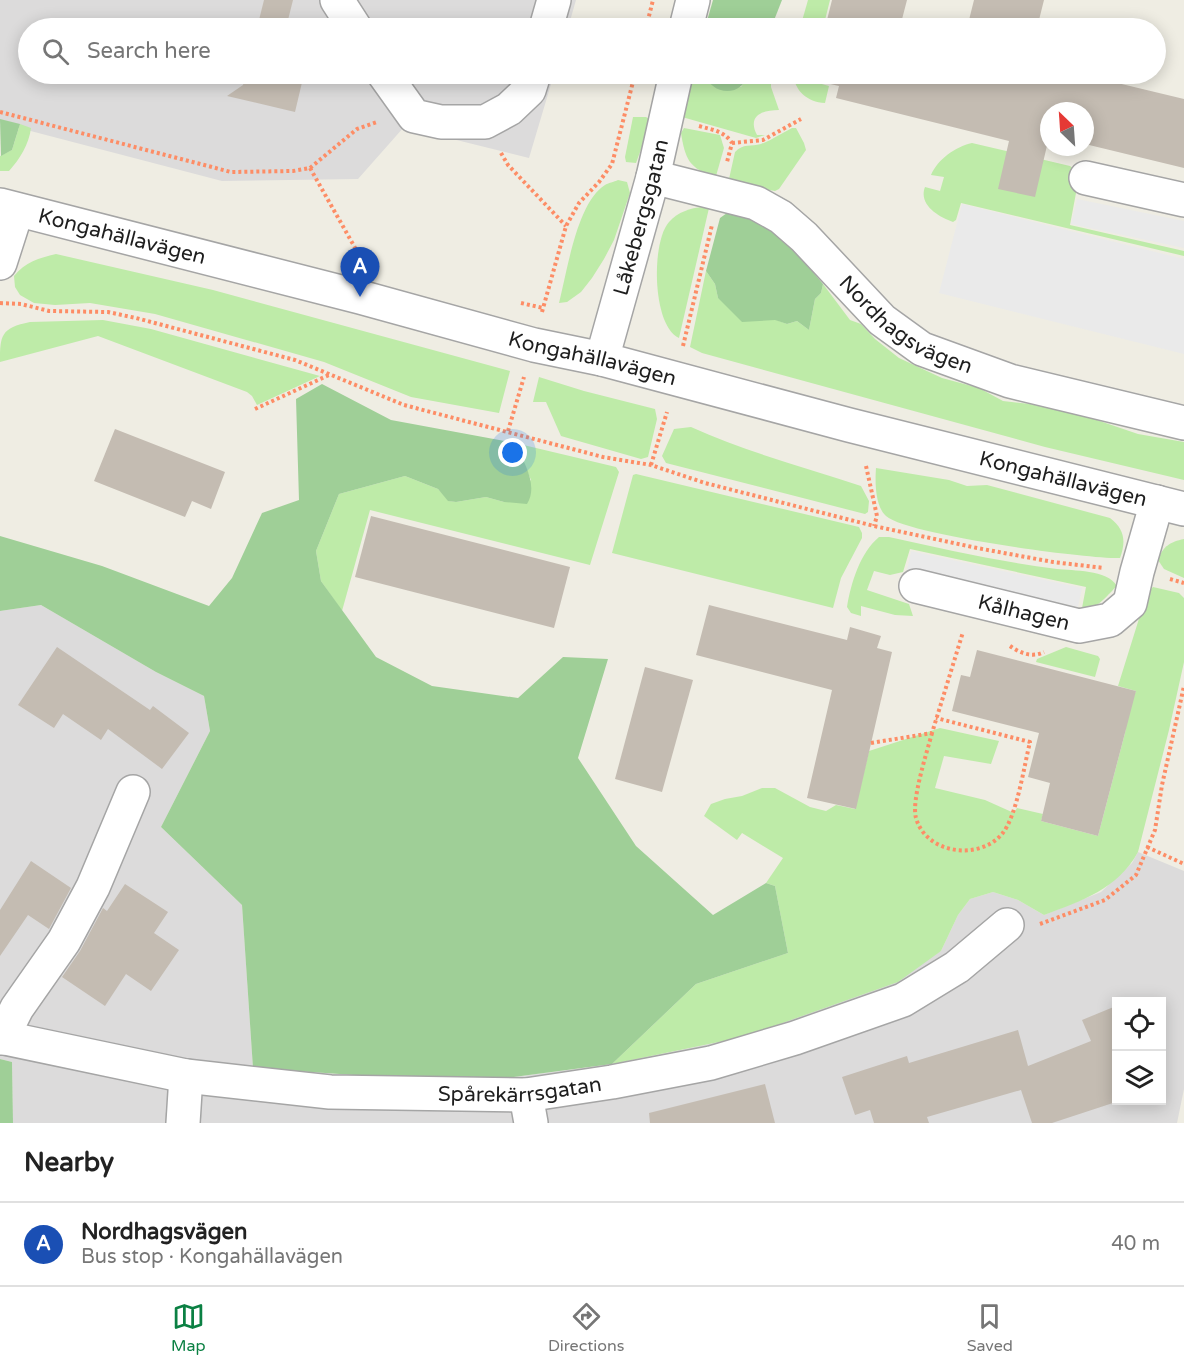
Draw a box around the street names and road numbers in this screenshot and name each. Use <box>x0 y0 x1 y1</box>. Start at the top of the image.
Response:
street label: Låkebergsgatan <box>608 137 674 298</box>
street label: Kongahällavägen <box>36 203 209 270</box>
street label: Nordhagsvägen <box>834 270 976 379</box>
street label: Kongahällavägen <box>505 326 679 391</box>
street label: Kongahällavägen <box>977 446 1150 512</box>
street label: Kålhagen <box>975 589 1072 636</box>
street label: Spårekärrsgatan <box>438 1071 603 1108</box>

